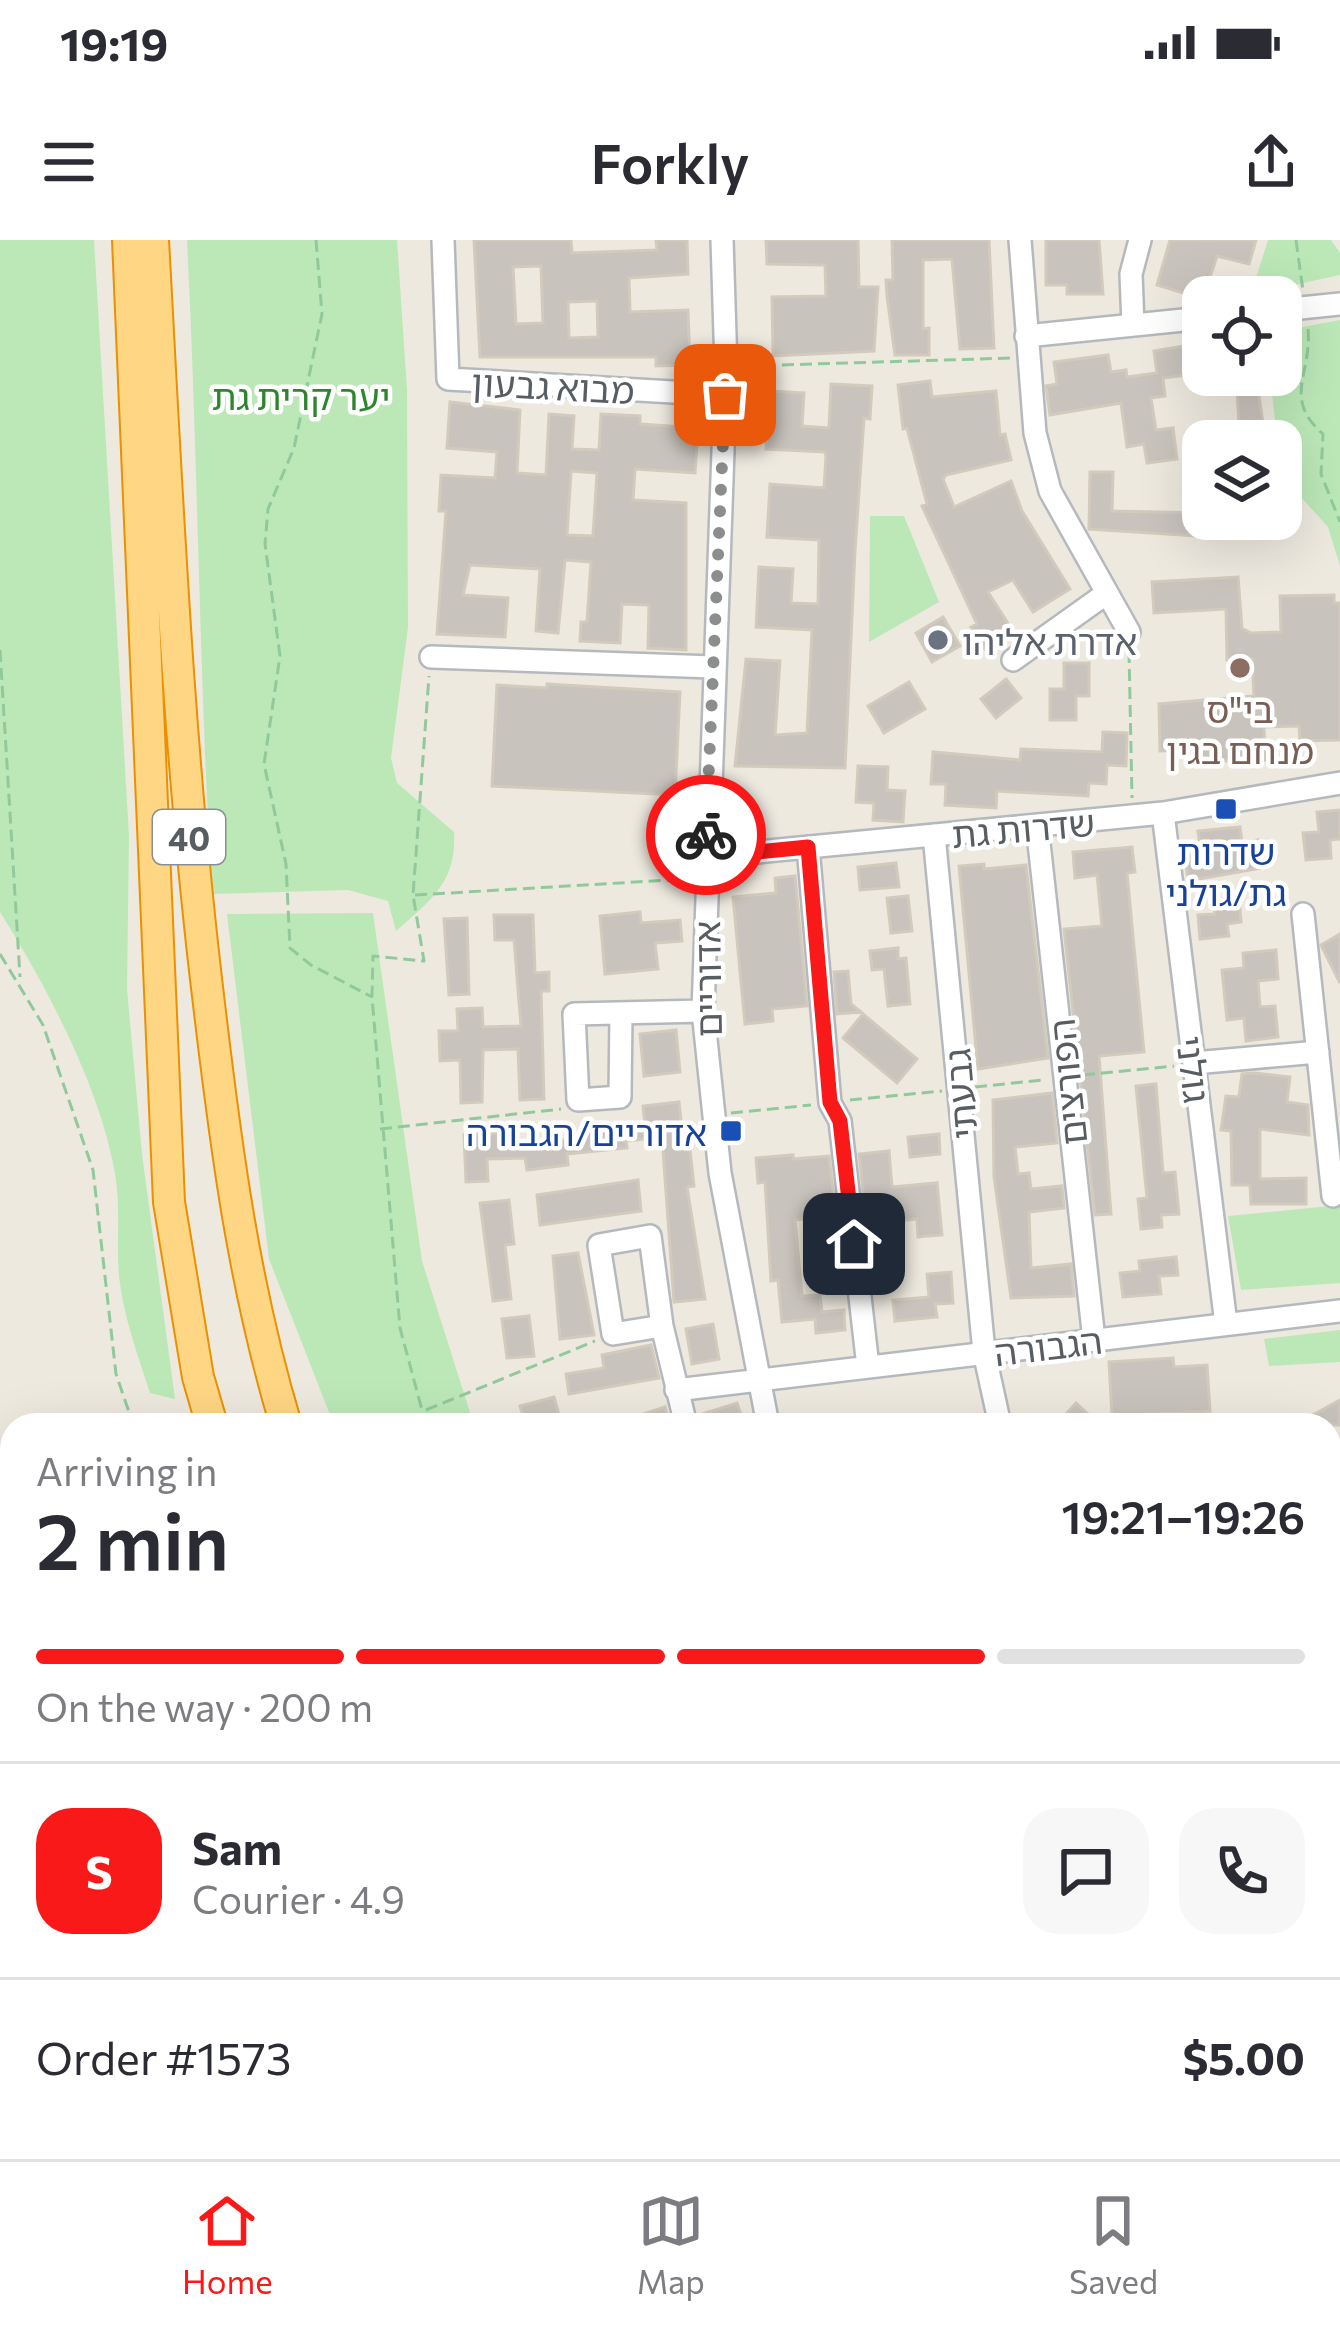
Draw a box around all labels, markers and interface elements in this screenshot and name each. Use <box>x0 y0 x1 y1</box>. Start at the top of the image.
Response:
text: 19:19 <box>60 15 168 70</box>
icon: menu <box>36 129 102 195</box>
text: Forkly <box>591 129 749 195</box>
icon: share <box>1238 129 1304 195</box>
map controls <box>1182 276 1302 540</box>
button: locate <box>1182 276 1302 396</box>
pin <box>674 344 776 446</box>
street label: מבוא גבעון <box>470 359 636 411</box>
icon: bag <box>692 362 758 428</box>
park label: יער קרית גת <box>212 373 390 417</box>
button: layers <box>1182 420 1302 540</box>
place label: אדרת אליהו <box>962 618 1137 662</box>
marker: אדרת אליהו <box>925 627 951 653</box>
marker: בי"ס מנחם בגין <box>1227 655 1253 681</box>
place label: בי"ס מנחם בגין <box>1166 686 1314 771</box>
courier <box>646 775 766 895</box>
marker: שדרות גת/גולני <box>1213 796 1239 822</box>
street label: שדרות גת <box>949 799 1097 855</box>
icon: bike <box>673 802 739 868</box>
road number: 40 <box>153 810 225 864</box>
place label: שדרות גת/גולני <box>1165 828 1287 913</box>
street label: אדוריים <box>683 920 729 1038</box>
street label: הפורצים <box>1037 1017 1095 1147</box>
street label: גולני <box>1169 1033 1221 1105</box>
street label: גבעתי <box>933 1047 985 1141</box>
place label: אדוריים/הגבורה <box>466 1109 707 1153</box>
marker: אדוריים/הגבורה <box>718 1118 744 1144</box>
pin <box>803 1193 905 1295</box>
icon: home <box>821 1211 887 1277</box>
street label: הגבורה <box>991 1317 1105 1373</box>
text: Arriving in <box>36 1446 217 1494</box>
text: 19:21–19:26 <box>1061 1488 1305 1543</box>
text: 2 min <box>36 1491 229 1586</box>
text: On the way · 200 m <box>36 1682 373 1730</box>
button: chat <box>1023 1808 1149 1934</box>
button: phone <box>1179 1808 1305 1934</box>
text: Sam <box>192 1819 282 1874</box>
text: S <box>85 1843 113 1898</box>
text: Courier · 4.9 <box>192 1874 405 1922</box>
text: Order #1573 <box>36 2029 292 2084</box>
text: $5.00 <box>1182 2029 1305 2084</box>
tab: Home <box>182 2188 273 2301</box>
tab: Map <box>637 2188 705 2301</box>
tab: Saved <box>1069 2188 1158 2301</box>

